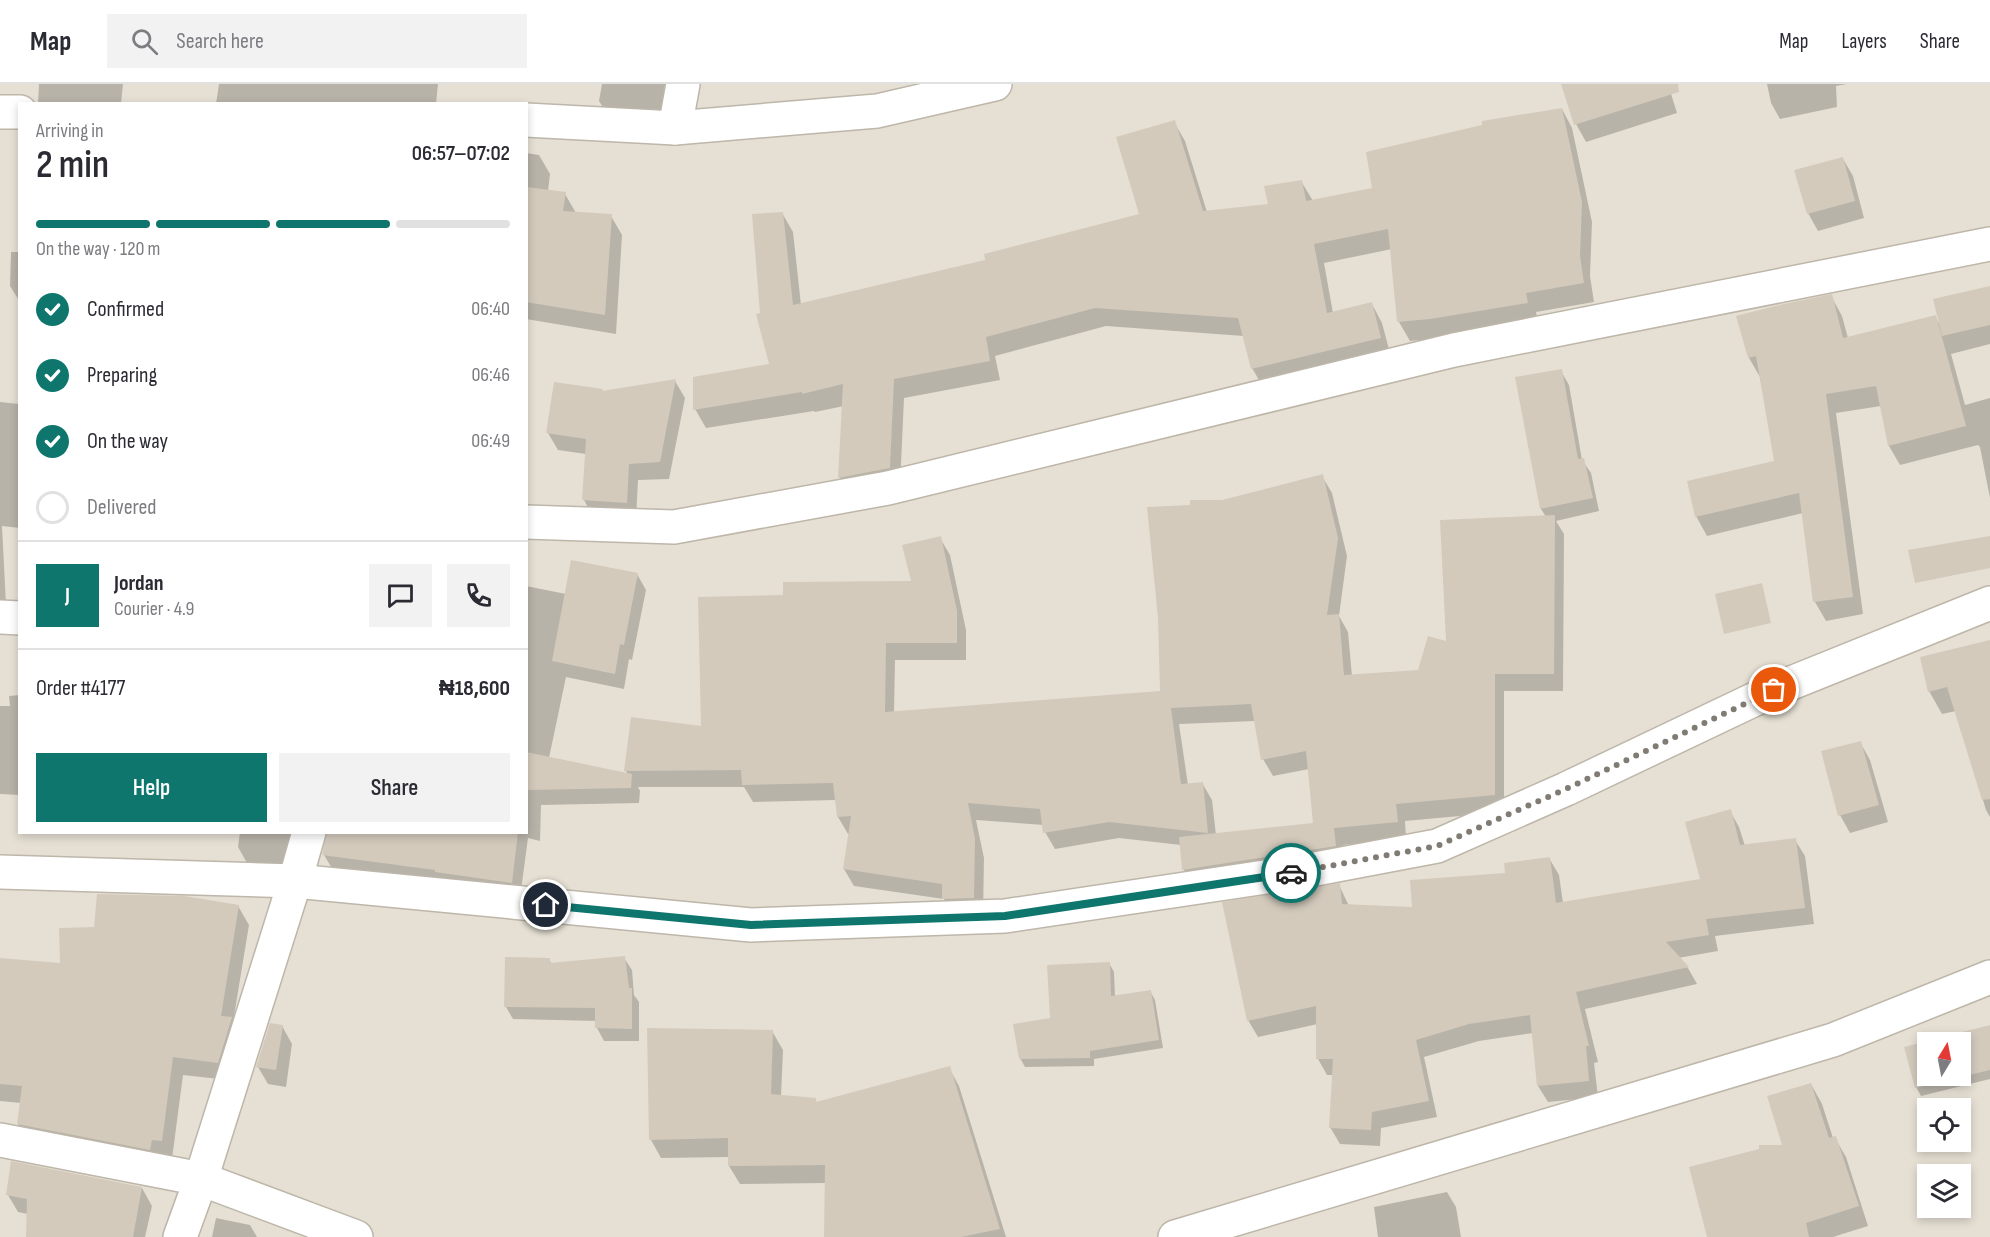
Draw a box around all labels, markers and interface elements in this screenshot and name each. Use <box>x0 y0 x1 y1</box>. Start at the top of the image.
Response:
search box <box>107 14 527 68</box>
text: Map <box>30 25 71 58</box>
icon: search <box>128 25 161 58</box>
text: Search here <box>176 28 264 55</box>
text: Map <box>1779 29 1808 54</box>
text: Layers <box>1841 29 1887 54</box>
text: Share <box>1920 29 1960 54</box>
text: Arriving in <box>36 119 104 143</box>
text: 06:57–07:02 <box>412 140 510 167</box>
text: 2 min <box>36 142 109 189</box>
text: On the way · 120 m <box>36 237 160 261</box>
icon: check <box>36 293 69 326</box>
text: Confirmed <box>87 296 164 323</box>
text: 06:40 <box>471 297 510 321</box>
icon: check <box>36 359 69 392</box>
text: Preparing <box>87 362 157 389</box>
text: 06:46 <box>471 363 510 387</box>
icon: check <box>36 425 69 458</box>
text: On the way <box>87 428 168 455</box>
text: 06:49 <box>471 429 510 453</box>
text: Delivered <box>87 494 156 521</box>
button: chat <box>369 564 432 627</box>
button: phone <box>447 564 510 627</box>
text: Jordan <box>114 570 163 597</box>
text: J <box>65 582 70 609</box>
text: Courier · 4.9 <box>114 597 194 621</box>
pin <box>1748 664 1799 715</box>
icon: bag <box>1757 673 1790 706</box>
text: Order #4177 <box>36 675 125 702</box>
text: ₦18,600 <box>439 675 510 702</box>
button: Help <box>36 753 267 822</box>
button: Share <box>279 753 510 822</box>
courier <box>1261 843 1321 903</box>
icon: car <box>1275 857 1308 890</box>
pin <box>520 879 571 930</box>
icon: home <box>529 888 562 921</box>
north arrow <box>1917 1032 1971 1086</box>
map controls <box>1917 1032 1971 1218</box>
button: locate <box>1917 1098 1971 1152</box>
button: layers <box>1917 1164 1971 1218</box>

